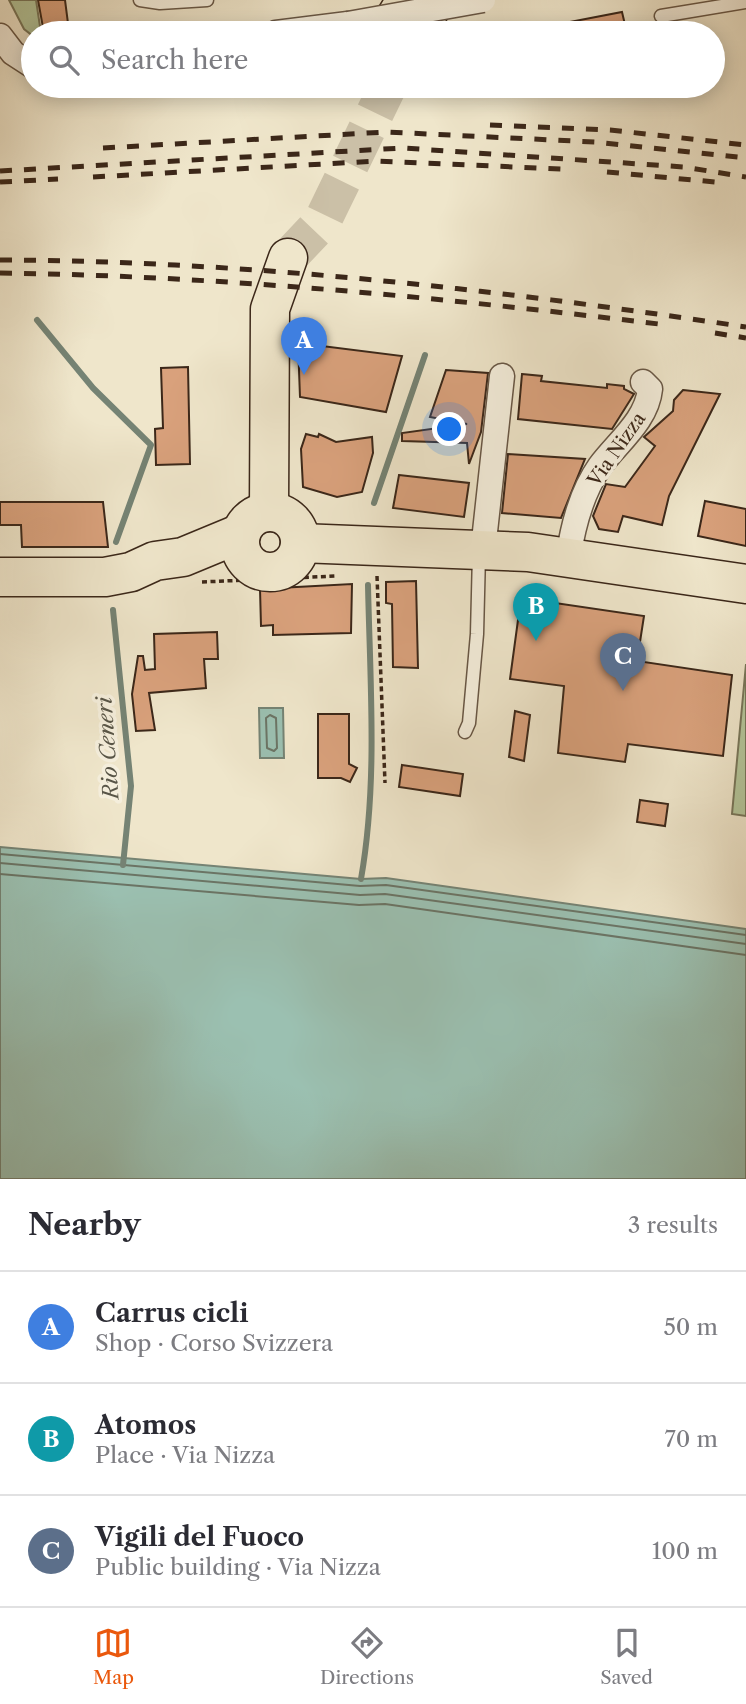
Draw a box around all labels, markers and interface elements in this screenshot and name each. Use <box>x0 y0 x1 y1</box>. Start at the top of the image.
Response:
search box <box>21 21 725 98</box>
icon: search <box>45 41 83 79</box>
text: Search here <box>101 44 248 76</box>
pin: A <box>281 317 327 375</box>
street label: Via Nizza <box>582 408 650 492</box>
your location <box>432 412 466 446</box>
pin: B <box>513 583 559 641</box>
pin: C <box>600 633 646 691</box>
water label: Rio Ceneri <box>91 695 124 802</box>
text: Nearby <box>28 1206 141 1243</box>
text: 3 results <box>628 1211 718 1239</box>
text: Carrus cicli <box>95 1297 249 1329</box>
text: A <box>42 1313 60 1341</box>
text: 50 m <box>663 1313 718 1341</box>
text: Shop · Corso Svizzera <box>95 1329 333 1357</box>
text: Atomos <box>95 1409 196 1441</box>
text: B <box>42 1425 60 1453</box>
text: 70 m <box>665 1425 718 1453</box>
text: Place · Via Nizza <box>95 1441 275 1469</box>
text: Vigili del Fuoco <box>95 1521 304 1553</box>
text: C <box>42 1537 60 1565</box>
text: 100 m <box>652 1537 718 1565</box>
text: Public building · Via Nizza <box>95 1553 381 1581</box>
tab: Map <box>93 1624 134 1689</box>
tab: Directions <box>320 1624 414 1689</box>
tab: Saved <box>600 1624 653 1689</box>

